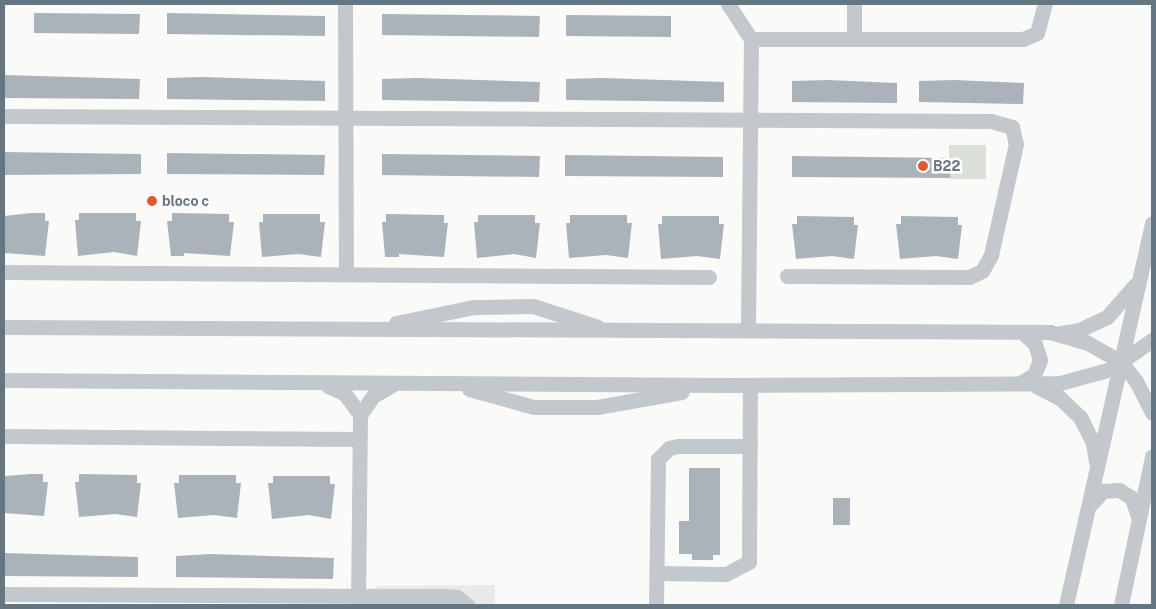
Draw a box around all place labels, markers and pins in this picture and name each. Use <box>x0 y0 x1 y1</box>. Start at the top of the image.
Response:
place label: B22 <box>933 158 960 174</box>
marker: B22 <box>917 160 929 172</box>
place label: bloco c <box>162 193 209 209</box>
marker: bloco c <box>146 195 158 207</box>

